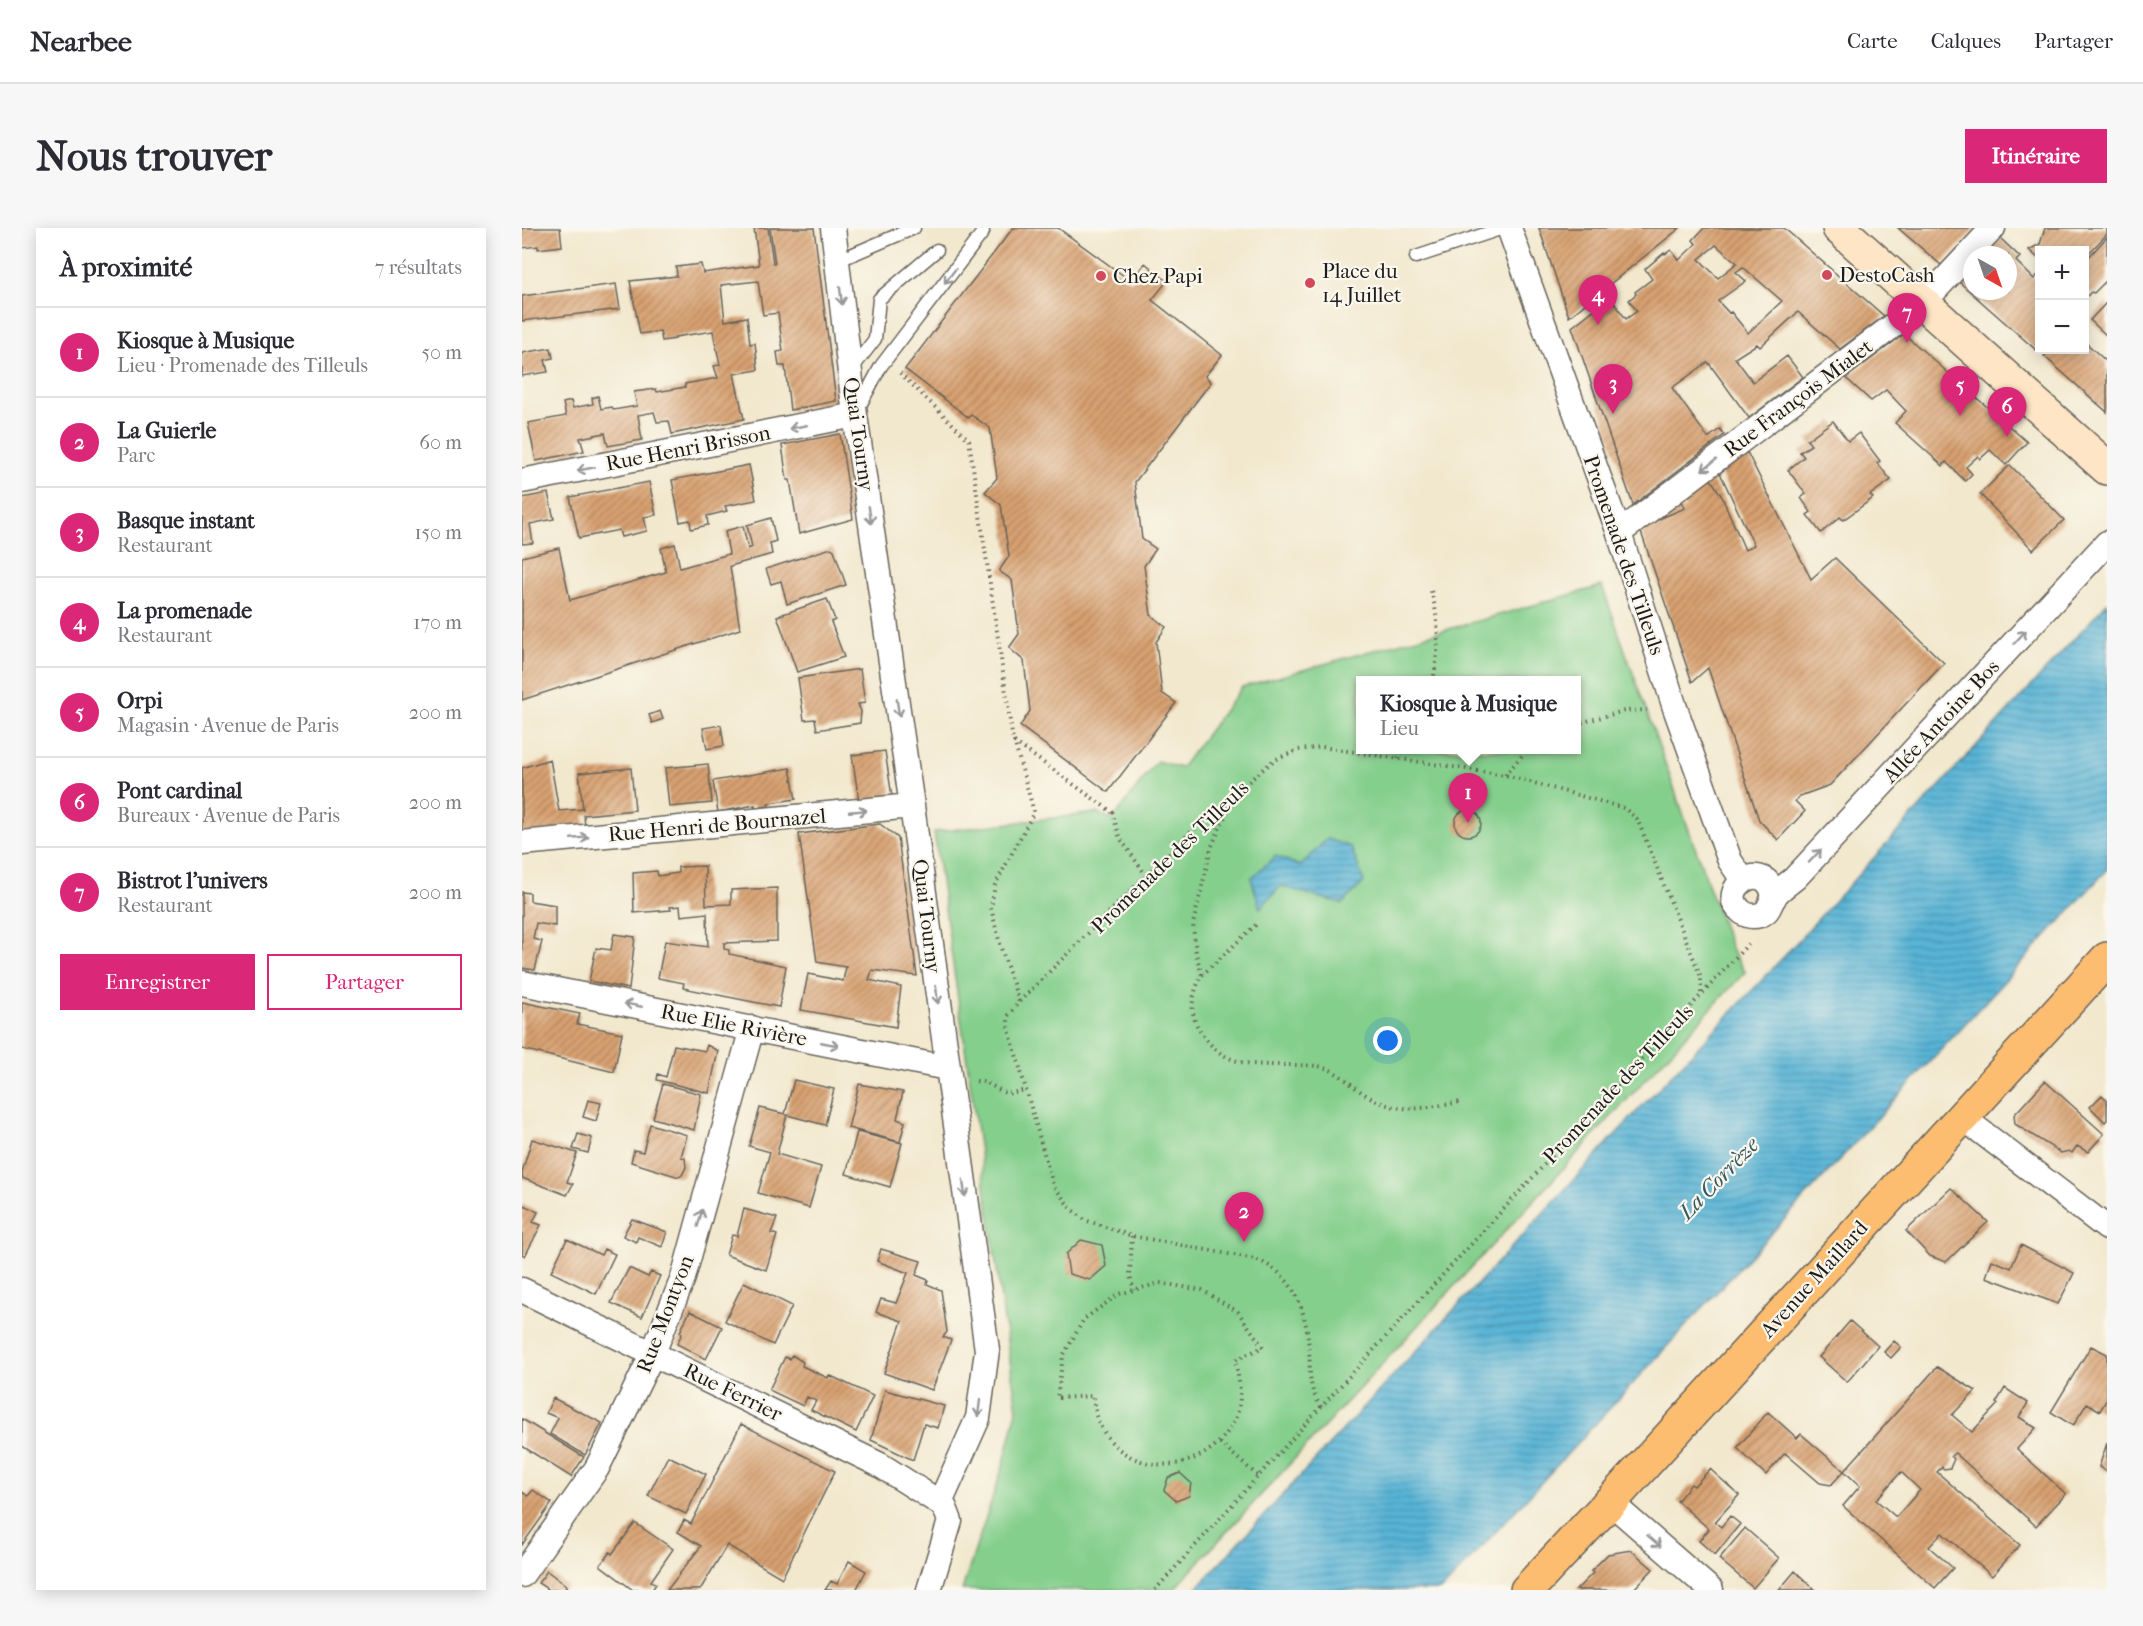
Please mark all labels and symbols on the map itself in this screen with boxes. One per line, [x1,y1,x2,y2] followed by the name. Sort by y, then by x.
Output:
[1963,246,2017,300] north arrow
[1322,259,1402,307] place label: Place du 14 Juillet
[1839,263,1935,287] place label: DestoCash
[1113,264,1203,288] place label: Chez Papi
[943,267,956,283] one-way arrow
[1820,268,1834,282] marker: DestoCash
[1094,269,1108,283] marker: Chez Papi
[1303,276,1317,290] marker: Place du 14 Juillet
[1578,276,1618,325] pin: 4
[836,285,847,305] one-way arrow
[1888,294,1926,343] pin: 7
[1719,334,1878,462] street label: Rue François Mialet
[1594,364,1632,414] pin: 3
[1940,366,1980,416] pin: 5
[839,376,879,493] street label: Quai Tourny
[1988,388,2026,437] pin: 6
[604,420,772,476] street label: Rue Henri Brisson
[788,422,808,433] one-way arrow
[1579,452,1669,658] street label: Promenade des Tilleuls
[1701,459,1717,472] one-way arrow
[576,464,596,475] one-way arrow
[864,504,875,524] one-way arrow
[2013,630,2027,645] one-way arrow
[1877,654,2004,788] street label: Allée Antoine Bos
[893,697,904,717] one-way arrow
[1448,774,1488,823] pin: 1
[1086,776,1254,938] street label: Promenade des Tilleuls
[607,803,827,846] street label: Rue Henri de Bournazel
[848,805,867,816] one-way arrow
[570,832,590,843] one-way arrow
[1808,849,1822,864] one-way arrow
[908,858,946,975] street label: Quai Tourny
[932,984,943,1004] one-way arrow
[623,998,642,1010] one-way arrow
[659,999,809,1051] street label: Rue Elie Rivière
[1538,999,1698,1169] street label: Promenade des Tilleuls
[1373,1026,1402,1055] your location
[819,1039,839,1050] one-way arrow
[1672,1131,1765,1227] water label: La Corrèze
[958,1177,969,1197] one-way arrow
[1224,1192,1264,1242] pin: 2
[694,1209,706,1228] one-way arrow
[1755,1215,1873,1343] street label: Avenue Maillard
[632,1252,698,1376] street label: Rue Montyon
[680,1358,786,1426] street label: Rue Ferrier
[974,1397,985,1417] one-way arrow
[1646,1534,1661,1548] one-way arrow

